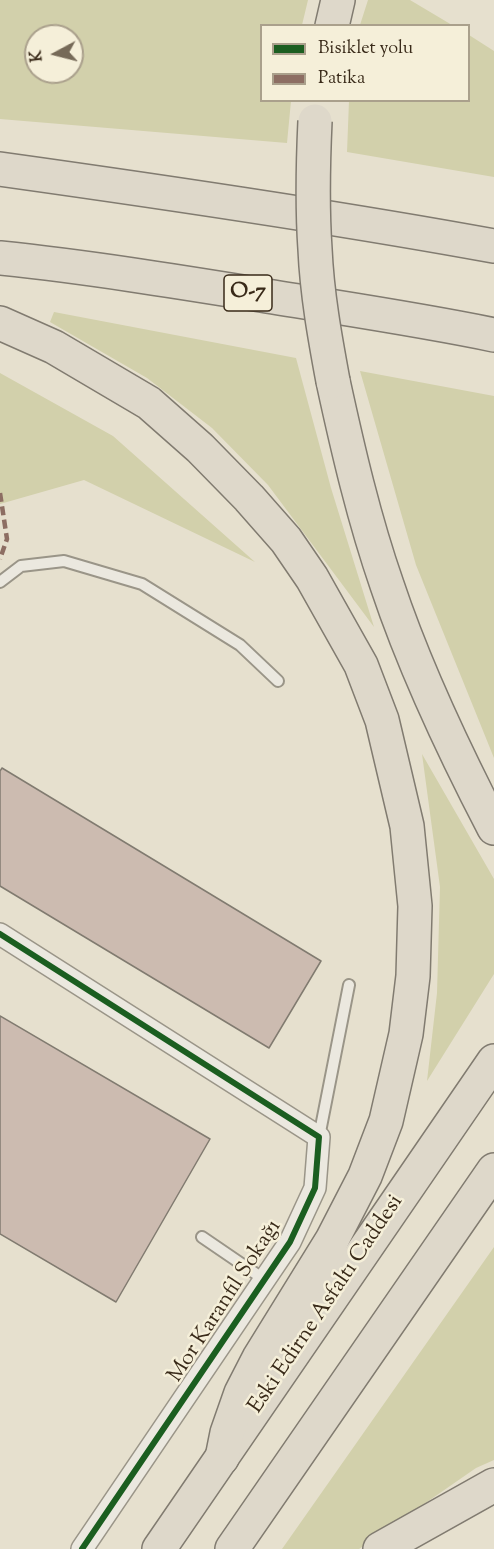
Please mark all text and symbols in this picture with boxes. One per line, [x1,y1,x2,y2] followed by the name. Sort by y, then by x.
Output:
[24,24,84,84] north arrow
[260,24,470,102] legend
[318,36,413,62] text: Bisiklet yolu
[26,49,50,63] text: K
[318,66,365,92] text: Patika
[224,275,272,311] road number: O-7
[244,1191,410,1419] street label: Eski Edirne Asfaltı Caddesi
[164,1216,288,1388] street label: Mor Karanfil Sokağı

